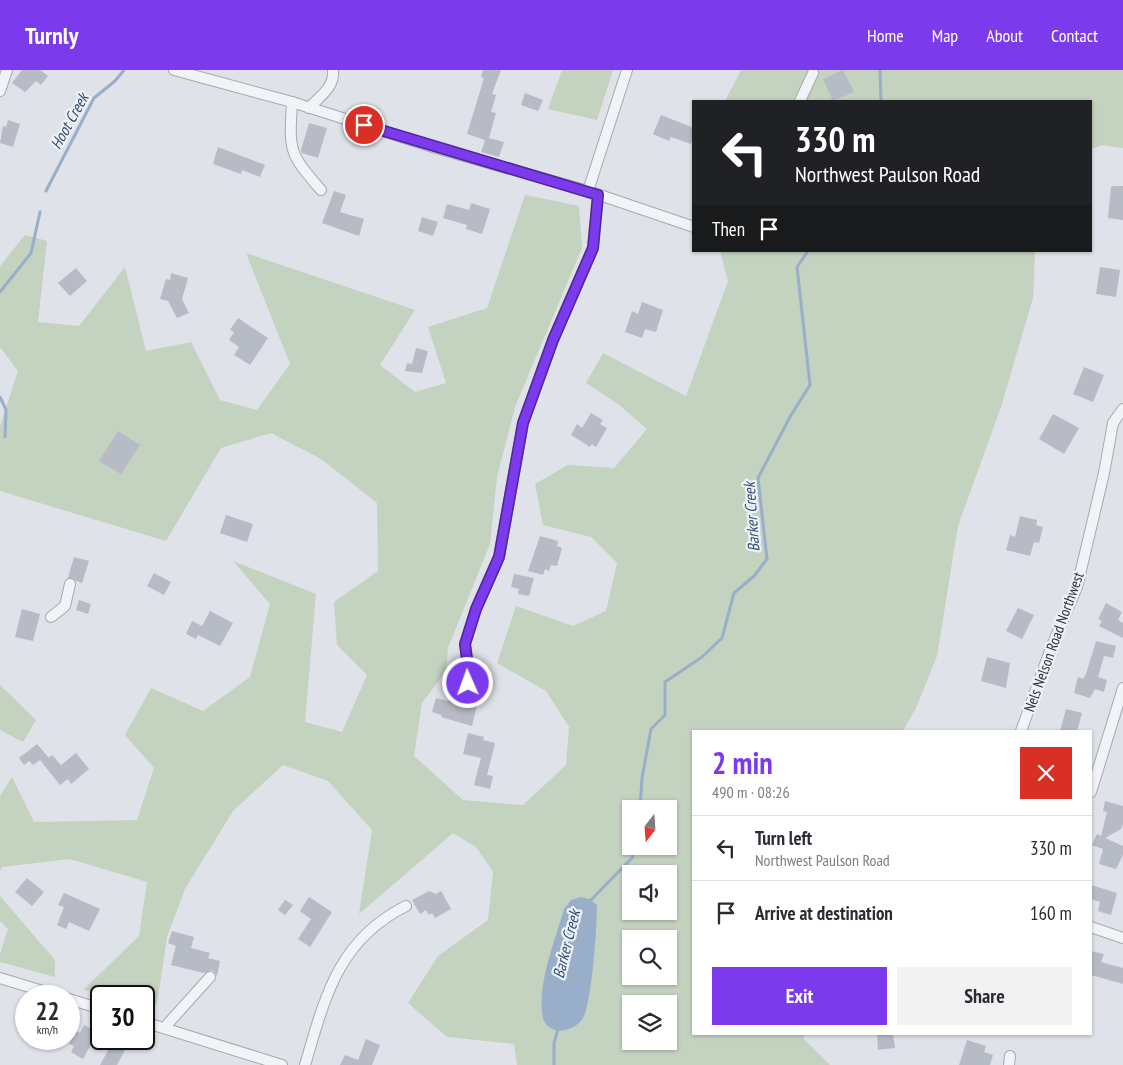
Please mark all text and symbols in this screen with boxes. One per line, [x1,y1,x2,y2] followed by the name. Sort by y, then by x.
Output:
[25,20,78,51] text: Turnly
[867,24,904,47] text: Home
[932,24,958,47] text: Map
[986,24,1023,47] text: About
[1051,24,1098,47] text: Contact
[45,88,93,153] water label: Hoot Creek
[343,104,385,146] pin
[350,111,378,139] icon: arrive
[795,116,876,162] text: 330 m
[712,120,777,185] icon: left
[795,160,980,188] text: Northwest Paulson Road
[755,215,783,243] icon: arrive
[712,217,745,241] text: Then
[738,480,763,552] water label: Barker Creek
[1019,569,1088,714] street label: Nels Nelson Road Northwest
[441,656,493,708] position arrow
[712,743,773,782] text: 2 min
[1020,747,1072,799] button: close
[712,782,790,802] text: 490 m · 08:26
[622,800,678,855] north arrow
[622,800,677,1050] map controls
[755,826,812,850] text: Turn left
[712,834,740,862] icon: left
[1030,836,1072,860] text: 330 m
[755,850,890,870] text: Northwest Paulson Road
[622,865,677,920] button: sound
[712,899,740,927] icon: arrive
[755,901,893,925] text: Arrive at destination
[1030,901,1072,925] text: 160 m
[548,906,585,980] water label: Barker Creek
[622,930,677,985] button: search
[712,967,887,1025] button: Exit
[897,967,1072,1025] button: Share
[90,985,155,1050] speed limit sign: 30
[36,995,59,1027] text: 22
[622,995,677,1050] button: layers
[37,1022,58,1037] text: km/h

